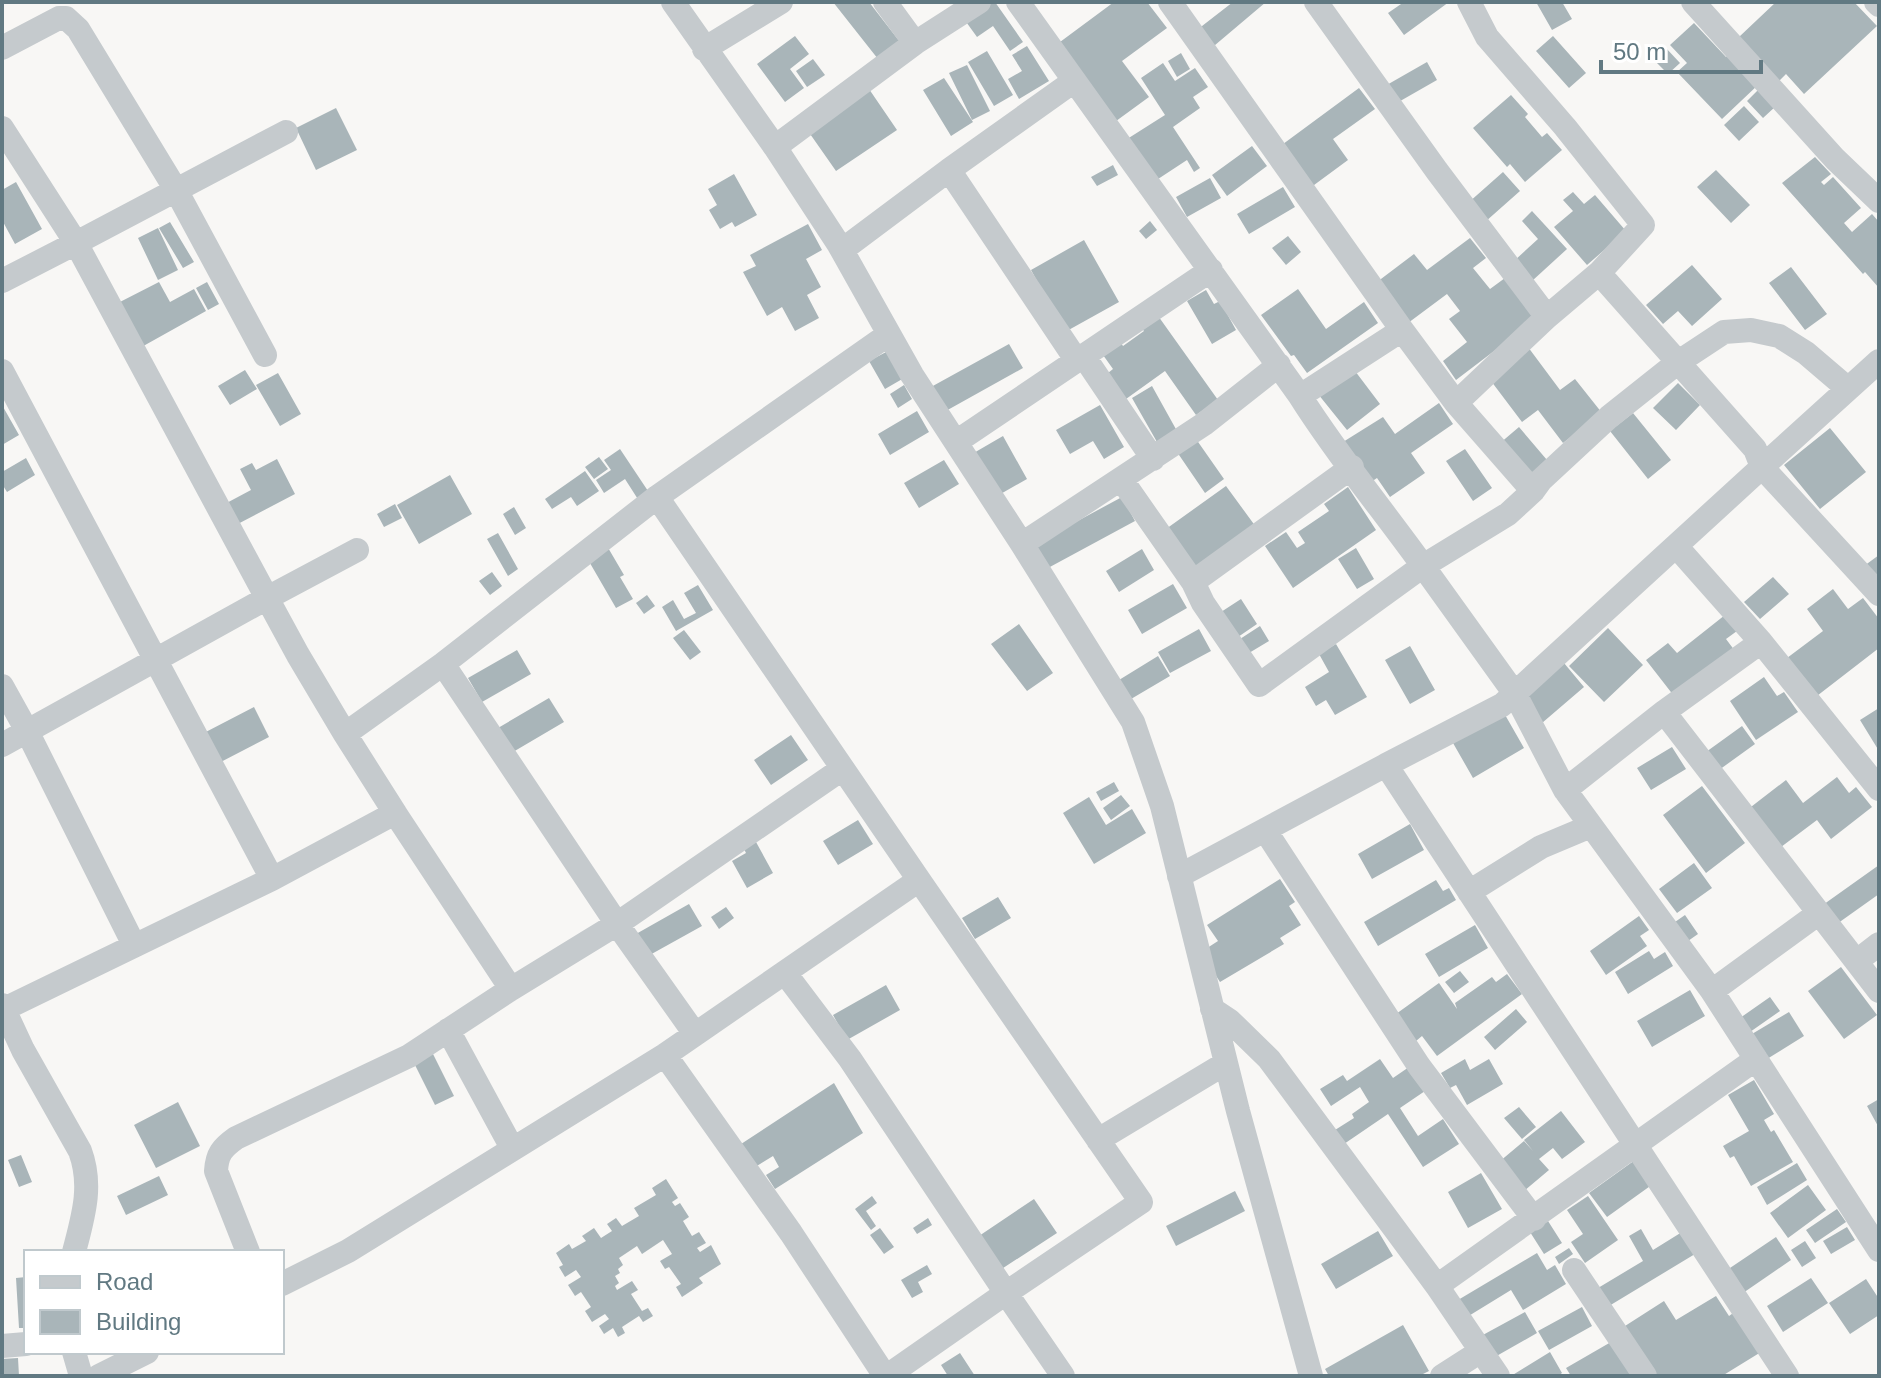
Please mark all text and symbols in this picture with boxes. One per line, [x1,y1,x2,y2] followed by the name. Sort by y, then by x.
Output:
[1601,24,1761,74] scale bar
[1613,38,1666,65] text: 50 m
[24,1250,284,1354] legend
[96,1268,153,1295] text: Road
[96,1308,181,1335] text: Building

